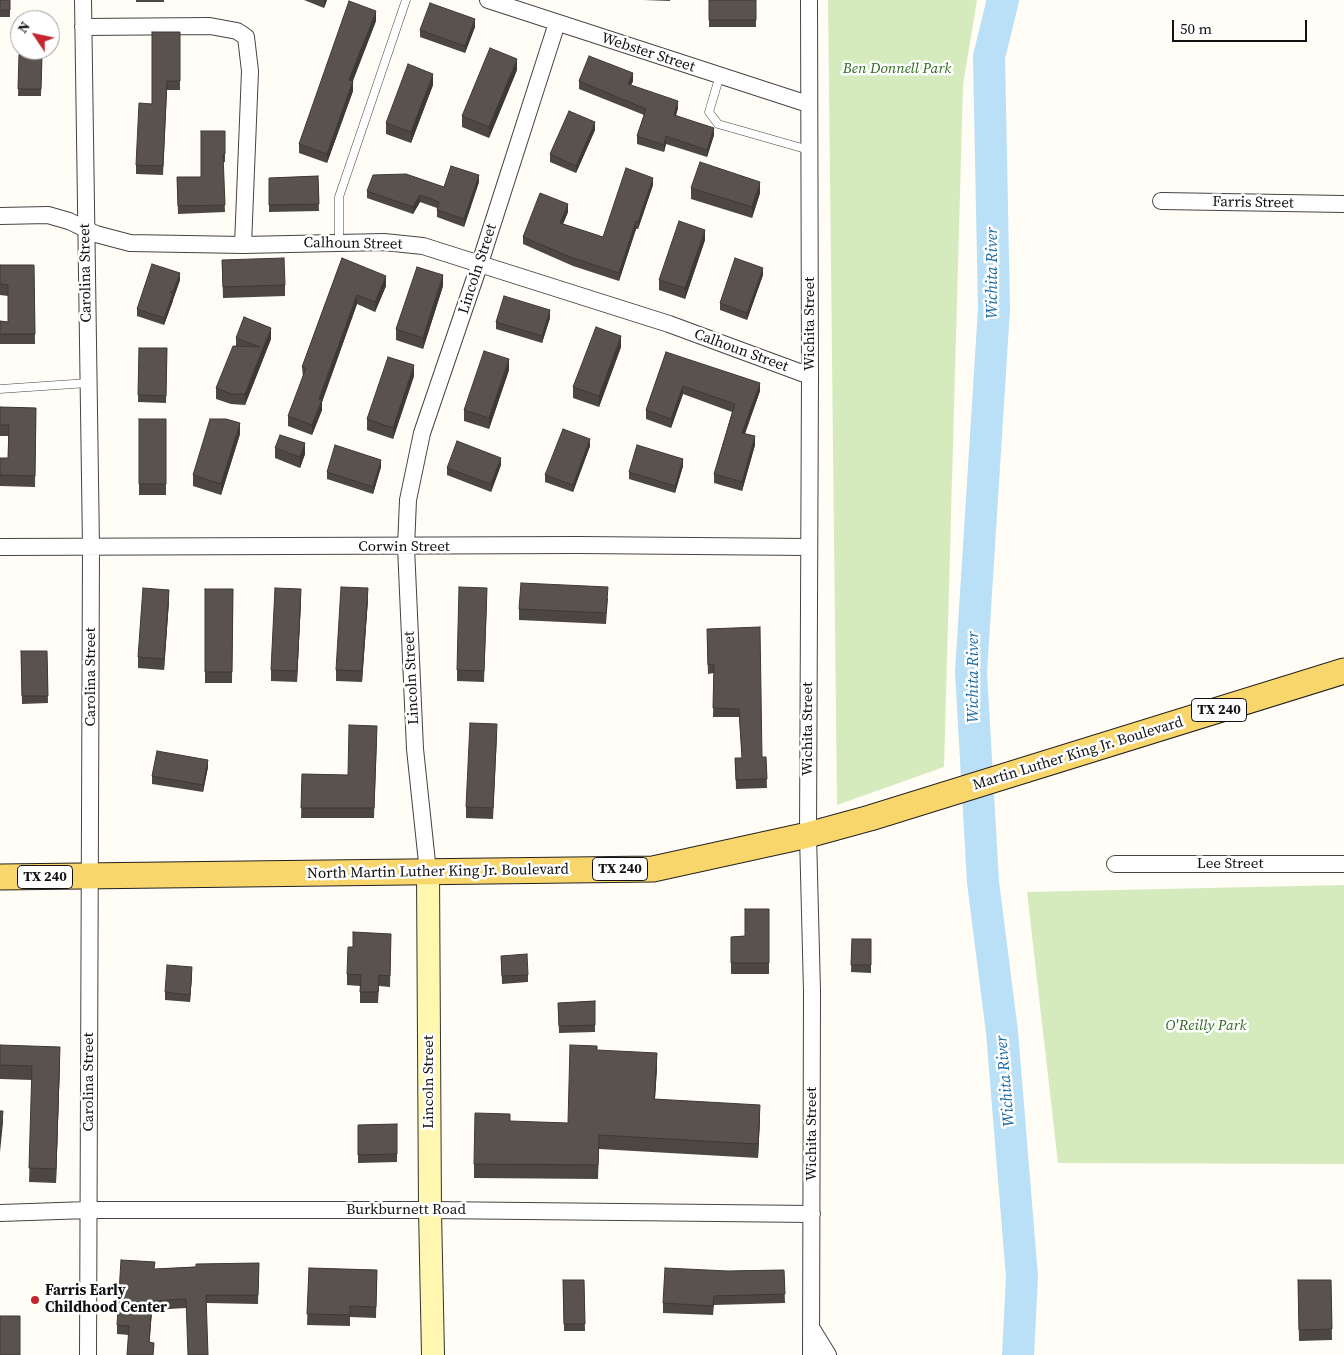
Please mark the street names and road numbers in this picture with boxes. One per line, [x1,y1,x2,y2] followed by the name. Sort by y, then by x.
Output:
[599,29,697,77] street label: Webster Street
[1212,193,1294,213] street label: Farris Street
[455,222,501,316] street label: Lincoln Street
[76,223,96,323] street label: Carolina Street
[303,234,403,254] street label: Calhoun Street
[801,277,819,371] street label: Wichita Street
[692,326,790,376] street label: Calhoun Street
[358,538,450,556] street label: Corwin Street
[82,627,100,727] street label: Carolina Street
[401,631,423,725] street label: Lincoln Street
[799,682,817,776] street label: Wichita Street
[1192,698,1246,722] road number: TX 240
[971,713,1185,795] street label: Martin Luther King Jr. Boulevard
[1197,855,1263,873] street label: Lee Street
[592,858,648,881] road number: TX 240
[307,861,569,883] street label: North Martin Luther King Jr. Boulevard
[18,866,72,889] road number: TX 240
[80,1032,98,1132] street label: Carolina Street
[420,1035,438,1129] street label: Lincoln Street
[803,1087,821,1181] street label: Wichita Street
[346,1201,466,1219] street label: Burkburnett Road

